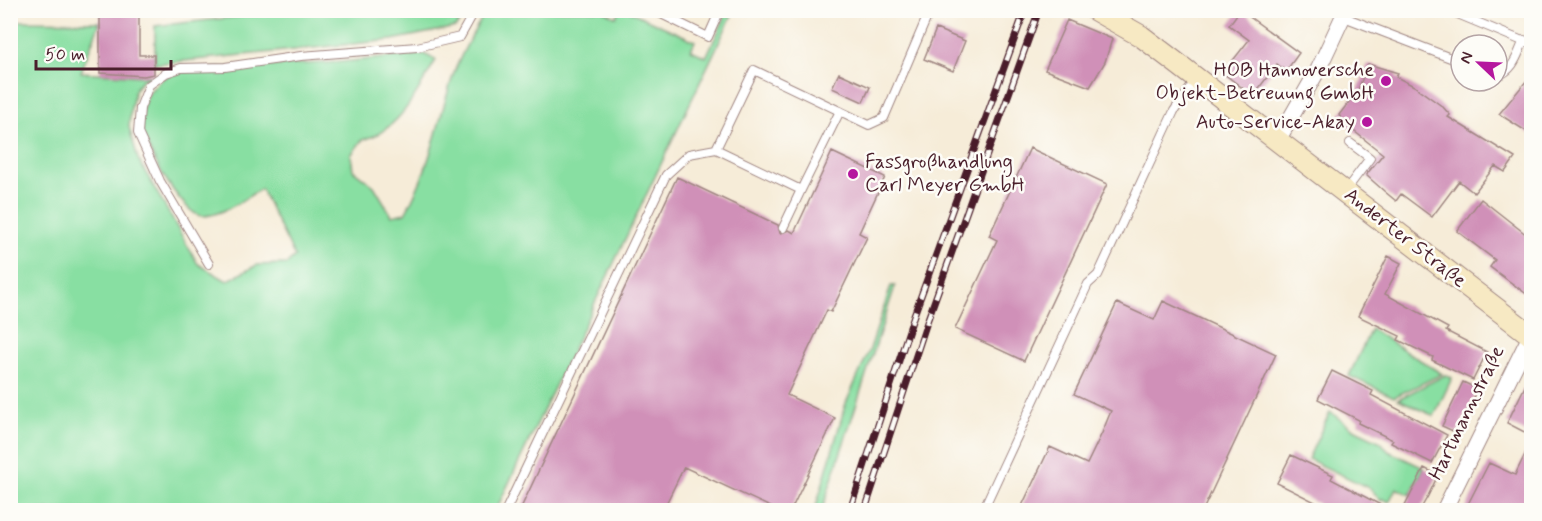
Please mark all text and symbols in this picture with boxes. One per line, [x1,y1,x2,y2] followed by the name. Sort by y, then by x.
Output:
[36,33,171,71] scale bar
[1449,33,1509,93] north arrow
[45,43,85,67] text: 50 m
[1455,49,1478,67] text: N
[1155,57,1374,109] place label: HOB Hannoversche Objekt-Betreuung GmbH
[1379,74,1393,88] marker: HOB Hannoversche Objekt-Betreuung GmbH
[1196,109,1355,136] place label: Auto-Service-Akay
[1360,115,1374,129] marker: Auto-Service-Akay
[865,149,1025,199] place label: Fassgroßhandlung Carl Meyer GmbH
[846,167,860,181] marker: Fassgroßhandlung Carl Meyer GmbH
[1338,182,1472,294] street label: Anderter Straße
[1423,341,1511,485] street label: Hartmannstraße

